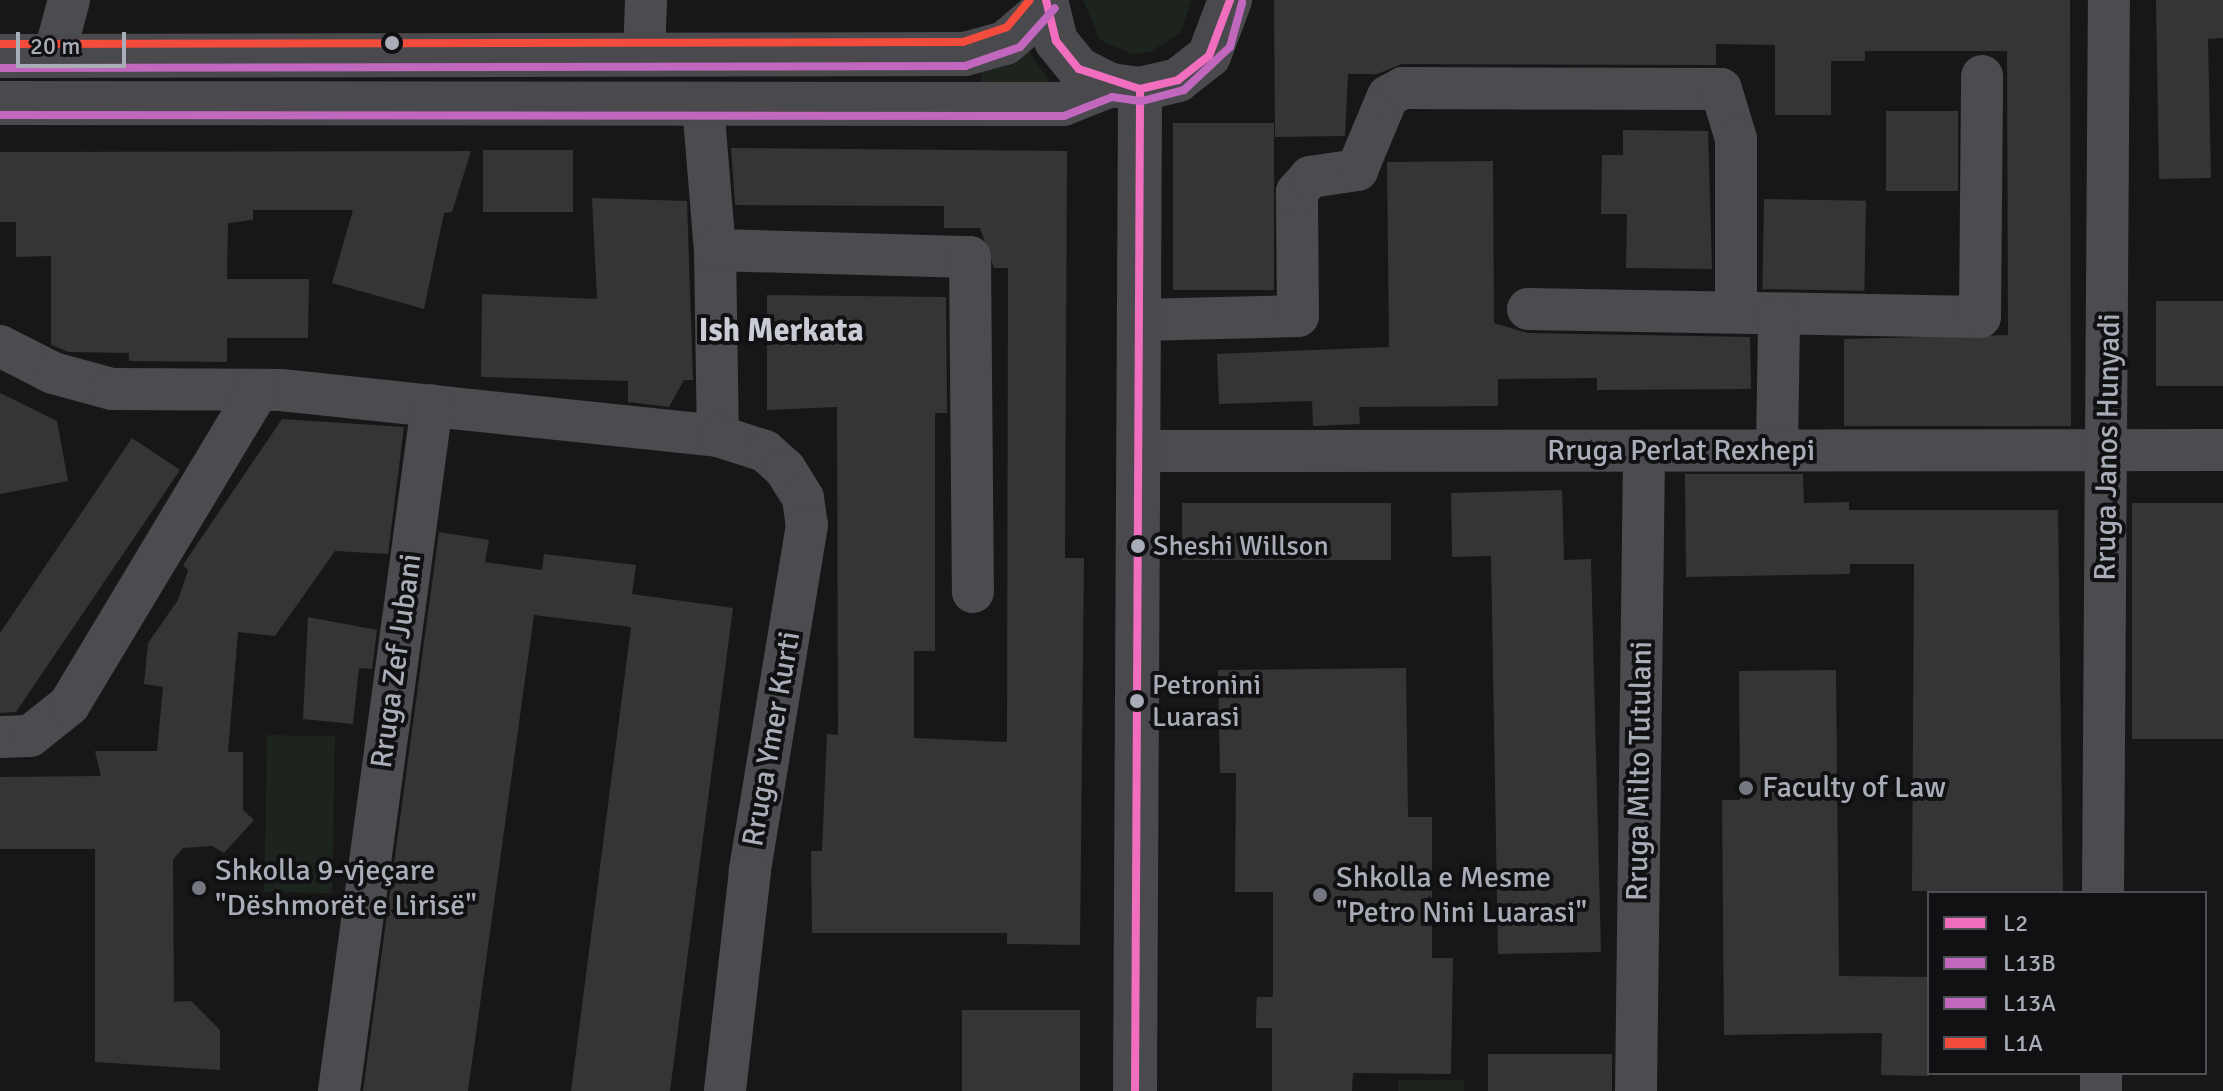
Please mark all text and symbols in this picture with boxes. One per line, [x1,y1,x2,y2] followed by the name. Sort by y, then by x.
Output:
[20,16,130,66] scale bar
[30,31,80,61] text: 20 m
[384,35,400,51] unlabelled marker
[698,312,864,350] district label: Ish Merkata
[2088,313,2128,581] street label: Rruga Janos Hunyadi
[1547,433,1815,469] street label: Rruga Perlat Rexhepi
[1153,529,1329,563] place label: Sheshi Willson
[1130,538,1146,554] marker: Sheshi Willson
[364,551,430,771] street label: Rruga Zef Jubani
[735,629,809,849] street label: Rruga Ymer Kurti
[1620,641,1660,901] street label: Rruga Milto Tutulani
[1152,668,1261,734] place label: Petronini Luarasi
[1129,693,1145,709] marker: Petronini Luarasi
[1762,770,1946,806] place label: Faculty of Law
[1737,779,1755,797] marker: Faculty of Law
[215,853,477,924] place label: Shkolla 9-vjeçare "Dëshmorët e Lirisë"
[1336,860,1587,930] place label: Shkolla e Mesme "Petro Nini Luarasi"
[190,879,208,897] marker: Shkolla 9-vjeçare "Dëshmorët e Lirisë"
[1311,886,1329,904] marker: Shkolla e Mesme "Petro Nini Luarasi"
[1927,891,2207,1075] legend
[2003,908,2028,938] text: L2
[2003,948,2056,978] text: L13B
[2003,988,2056,1018] text: L13A
[2003,1028,2043,1058] text: L1A

